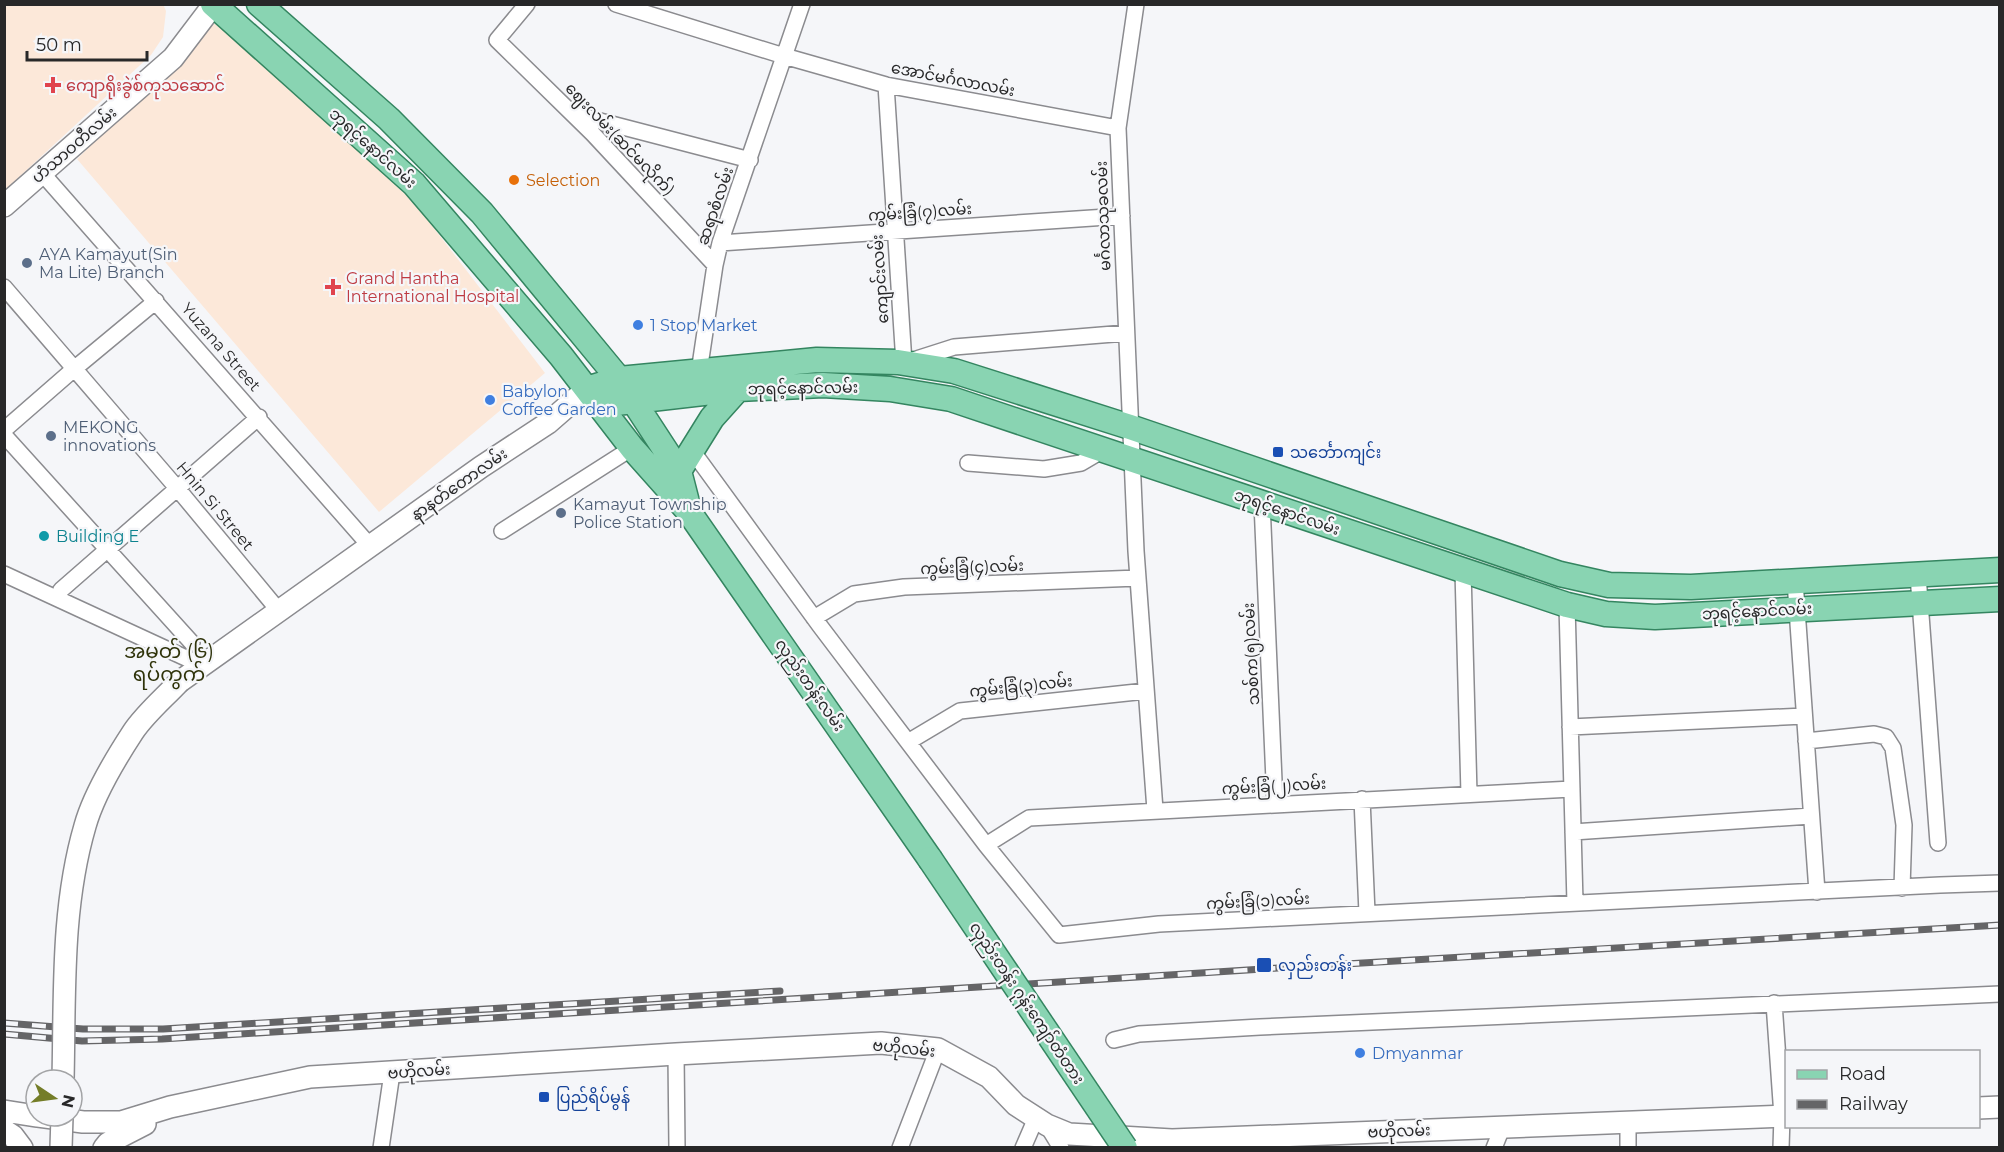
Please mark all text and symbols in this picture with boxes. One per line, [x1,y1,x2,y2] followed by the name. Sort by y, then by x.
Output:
[27,24,147,62] scale bar
[36,34,82,56] text: 50 m
[889,56,1017,100] street label: အောင်မင်္ဂလာလမ်း
[66,74,225,100] place label: ကျောရိုးခွဲစ်ကုသဆောင်
[44,76,62,94] marker: ကျောရိုးခွဲစ်ကုသဆောင်
[558,77,680,203] street label: ဈေးလမ်း(ဆင်မလိုက်)
[26,101,120,187] street label: ဟံသာဝတီလမ်း
[322,102,422,196] street label: ဘုရင့်နောင်လမ်း
[1090,161,1119,271] street label: မင်္ဂလာသုခလမ်း
[691,164,741,249] street label: ဆရာစံလမ်း
[526,171,600,190] place label: Selection
[507,173,521,187] marker: Selection
[867,197,973,229] street label: ကွမ်းခြံ(၇)လမ်း
[865,233,897,324] street label: ကျောင်းလမ်း
[39,245,178,282] place label: AYA Kamayut(Sin Ma Lite) Branch
[20,256,34,270] marker: AYA Kamayut(Sin Ma Lite) Branch
[346,269,519,306] place label: Grand Hantha International Hospital
[324,278,342,296] marker: Grand Hantha International Hospital
[177,299,265,395] street label: Yuzana Street
[650,316,758,335] place label: 1 Stop Market
[631,318,645,332] marker: 1 Stop Market
[748,376,858,403] street label: ဘုရင့်နောင်လမ်း
[502,382,617,419] place label: Babylon Coffee Garden
[483,393,497,407] marker: Babylon Coffee Garden
[63,418,156,455] place label: MEKONG innovations
[44,429,58,443] marker: MEKONG innovations
[1290,441,1381,466] place label: သင်္ဘောကျင်း
[406,442,513,527] street label: နာနတ်တောလမ်း
[1271,445,1285,459] marker: သင်္ဘောကျင်း
[172,458,258,555] street label: Hnin Si Street
[1230,483,1343,544] street label: ဘုရင့်နောင်လမ်း
[573,495,727,532] place label: Kamayut Township Police Station
[554,506,568,520] marker: Kamayut Township Police Station
[56,527,139,546] place label: Building E
[37,529,51,543] marker: Building E
[920,554,1024,582] street label: ကွမ်းခြံ(၄)လမ်း
[1701,597,1813,628] street label: ဘုရင့်နောင်လမ်း
[1237,602,1267,706] street label: သစ်က(၅)လမ်း
[767,634,850,738] street label: လှည်းတန်းလမ်း
[124,637,214,690] district label: အမှတ် (၆) ရပ်ကွက်
[968,669,1074,705] street label: ကွမ်းခြံ(၃)လမ်း
[1221,772,1327,802] street label: ကွမ်းခြံ(၂)လမ်း
[1206,887,1310,917] street label: ကွမ်းခြံ(၁)လမ်း
[961,917,1090,1091] street label: လှည်းတန်း ဂုန်းကျော်တံတား
[1278,954,1352,980] place label: လှည်းတန်း
[1255,956,1273,974] marker: လှည်းတန်း
[871,1033,937,1066] street label: ဗဟိုလမ်း
[1372,1044,1463,1063] place label: Dmyanmar
[1353,1046,1367,1060] marker: Dmyanmar
[1785,1050,1980,1128] legend
[387,1057,452,1088] street label: ဗဟိုလမ်း
[1839,1063,1886,1085] text: Road
[24,1068,84,1128] north arrow
[556,1086,630,1111] place label: ပြည်ရိပ်မွန်
[537,1090,551,1104] marker: ပြည်ရိပ်မွန်
[57,1093,79,1110] text: N
[1839,1093,1908,1115] text: Railway
[1367,1118,1431,1147] street label: ဗဟိုလမ်း

